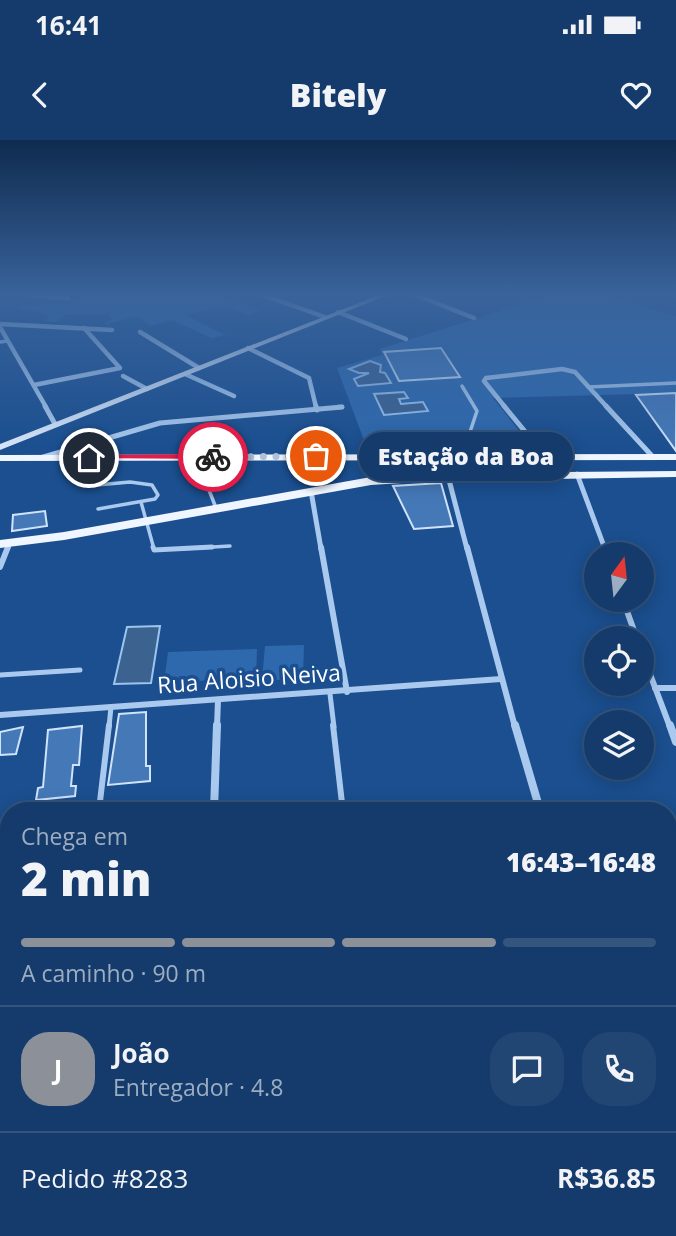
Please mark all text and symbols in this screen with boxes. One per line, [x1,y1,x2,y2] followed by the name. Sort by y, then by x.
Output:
[35,7,102,43] text: 16:41
[290,73,386,116] text: Bitely
[21,76,59,114] icon: back
[617,76,655,114] icon: heart
[178,422,248,492] courier
[286,426,346,486] pin
[59,428,119,488] pin
[358,432,572,480] callout: Estação da Boa
[297,437,335,475] icon: bag
[194,438,232,476] icon: bike
[70,439,108,477] icon: home
[378,440,554,472] text: Estação da Boa
[584,542,654,612] north arrow
[584,542,654,780] map controls
[584,626,654,696] button: locate
[156,656,342,700] street label: Rua Aloisio Neiva
[584,710,654,780] button: layers
[21,820,128,852] text: Chega em
[506,844,656,880] text: 16:43–16:48
[21,847,152,909] text: 2 min
[21,957,206,989] text: A caminho · 90 m
[490,1032,564,1106] button: chat
[582,1032,656,1106] button: phone
[113,1035,170,1071] text: João
[54,1051,62,1087] text: J
[113,1071,283,1103] text: Entregador · 4.8
[21,1160,188,1196] text: Pedido #8283
[557,1160,656,1196] text: R$36.85

